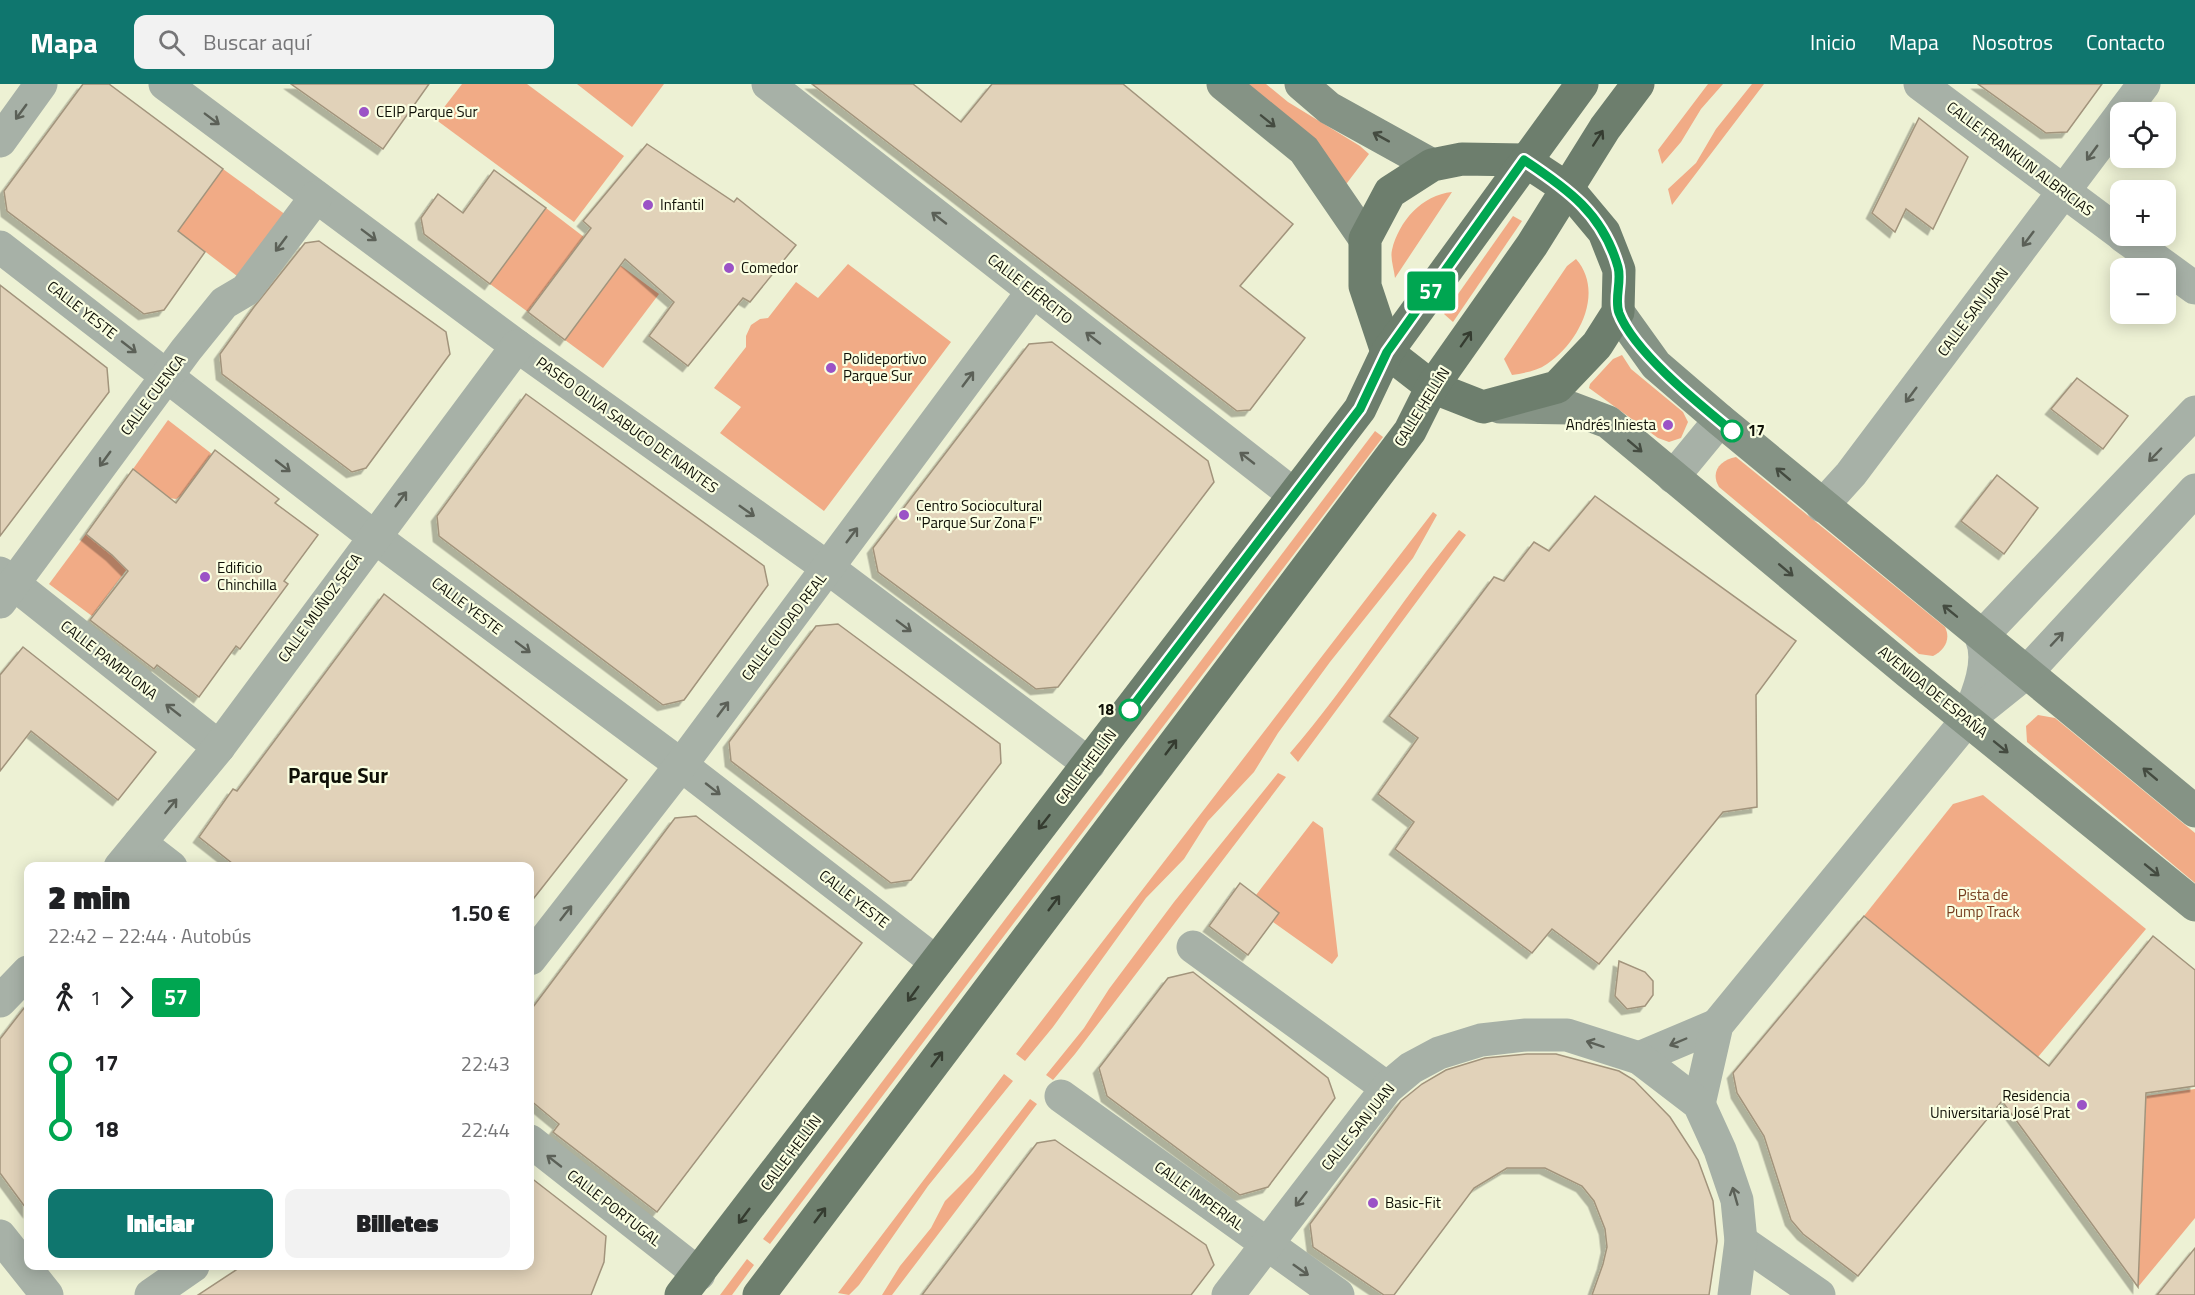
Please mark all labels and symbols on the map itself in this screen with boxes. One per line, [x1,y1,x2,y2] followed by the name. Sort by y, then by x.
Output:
[1942,96,2099,222] street label: CALLE FRANKLIN ALBRICIAS
[376,100,478,123] place label: CEIP Parque Sur
[14,104,27,120] one-way arrow
[357,105,371,119] marker: CEIP Parque Sur
[203,113,219,125] one-way arrow
[1260,114,1275,128] one-way arrow
[1591,130,1604,147] one-way arrow
[1373,131,1390,143] one-way arrow
[2086,145,2098,161] one-way arrow
[660,193,704,216] place label: Infantil
[641,198,655,212] marker: Infantil
[932,211,948,224] one-way arrow
[360,229,376,241] one-way arrow
[2022,231,2035,247] one-way arrow
[274,236,287,252] one-way arrow
[983,248,1078,329] street label: CALLE EJÉRCITO
[741,256,798,279] place label: Comedor
[722,261,736,275] marker: Comedor
[1931,262,2014,361] street label: CALLE SAN JUAN
[1404,272,1458,310] line badge: 57
[42,275,122,344] street label: CALLE YESTE
[1085,331,1101,344] one-way arrow
[1460,331,1472,348] one-way arrow
[121,340,137,353] one-way arrow
[843,347,927,387] place label: Polideportivo Parque Sur
[114,349,191,440] street label: CALLE CUENCA
[532,351,723,499] street label: PASEO OLIVA SABUCO DE NANTES
[824,361,838,375] marker: Polideportivo Parque Sur
[1388,363,1455,451] street label: CALLE HELLÍN
[962,371,974,387] one-way arrow
[1905,386,1917,402] one-way arrow
[1566,413,1656,436] place label: Andrés Iniesta
[1661,418,1675,432] marker: Andrés Iniesta
[1748,419,1765,442] place label: 17
[1721,420,1743,442] marker: 17
[1627,439,1643,452] one-way arrow
[2147,447,2162,462] one-way arrow
[99,451,112,467] one-way arrow
[1239,451,1255,464] one-way arrow
[275,460,291,473] one-way arrow
[1776,467,1791,481] one-way arrow
[395,491,408,507] one-way arrow
[916,494,1042,534] place label: Centro Sociocultural "Parque Sur Zona F"
[738,505,754,517] one-way arrow
[897,508,911,522] marker: Centro Sociocultural "Parque Sur Zona F"
[846,528,858,544] one-way arrow
[272,548,367,667] street label: CALLE MUÑOZ SECA
[217,556,277,596] place label: Edificio Chinchilla
[1777,563,1793,576] one-way arrow
[735,568,832,685] street label: CALLE CIUDAD REAL
[198,570,212,584] marker: Edificio Chinchilla
[427,571,508,640] street label: CALLE YESTE
[1942,605,1958,618] one-way arrow
[56,614,163,705] street label: CALLE PAMPLONA
[896,619,912,632] one-way arrow
[2050,631,2064,646] one-way arrow
[514,640,530,653] one-way arrow
[1874,640,1993,743] street label: AVENIDA DE ESPAÑA
[1097,698,1114,721] place label: 18
[1119,699,1141,721] marker: 18
[717,701,729,717] one-way arrow
[165,704,181,717] one-way arrow
[1049,724,1122,809] street label: CALLE HELLÍN
[1165,740,1178,756] one-way arrow
[1993,741,2009,754] one-way arrow
[288,759,388,791] district label: Parque Sur
[2143,767,2158,781] one-way arrow
[704,782,720,795] one-way arrow
[164,798,177,814] one-way arrow
[1038,814,1051,830] one-way arrow
[814,864,894,933] street label: CALLE YESTE
[2144,864,2160,877] one-way arrow
[1946,883,2020,923] park label: Pista de Pump Track
[1048,896,1060,912] one-way arrow
[559,905,572,921] one-way arrow
[907,985,919,1001] one-way arrow
[1669,1037,1688,1048] one-way arrow
[1586,1038,1605,1049] one-way arrow
[931,1052,944,1068] one-way arrow
[1315,1078,1400,1175] street label: CALLE SAN JUAN
[1930,1084,2071,1124] place label: Residencia Universitaria José Prat
[2075,1098,2089,1112] marker: Residencia Universitaria José Prat
[754,1110,827,1195] street label: CALLE HELLÍN
[546,1154,562,1167] one-way arrow
[1150,1155,1249,1236] street label: CALLE IMPERIAL
[562,1163,666,1252] street label: CALLE PORTUGAL
[1729,1187,1740,1206] one-way arrow
[1294,1190,1307,1206] one-way arrow
[1385,1191,1442,1214] place label: Basic-Fit
[1366,1196,1380,1210] marker: Basic-Fit
[738,1207,750,1223] one-way arrow
[813,1207,826,1223] one-way arrow
[1293,1264,1309,1276] one-way arrow

